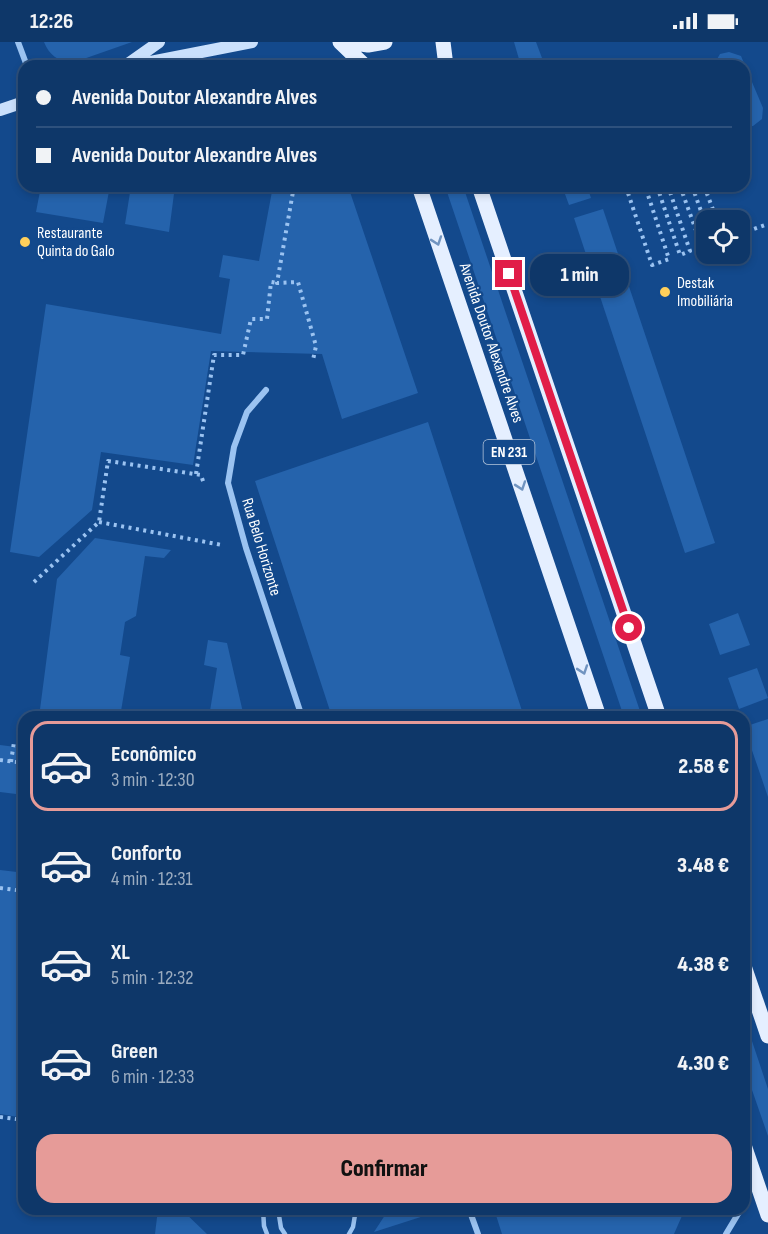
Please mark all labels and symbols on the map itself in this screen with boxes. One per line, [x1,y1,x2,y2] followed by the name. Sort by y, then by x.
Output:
[37,224,115,261] place label: Restaurante Quinta do Galo
[18,235,32,249] marker: Restaurante Quinta do Galo
[430,235,443,246] one-way arrow
[530,253,629,295] callout: 1 min
[454,260,527,426] street label: Avenida Doutor Alexandre Alves
[495,260,522,287] route end
[677,274,733,311] place label: Destak Imobiliária
[658,285,672,299] marker: Destak Imobiliária
[484,440,534,464] road number: EN 231
[513,480,526,491] one-way arrow
[237,496,285,598] street label: Rua Belo Horizonte
[615,614,642,641] route start
[576,664,589,675] one-way arrow

